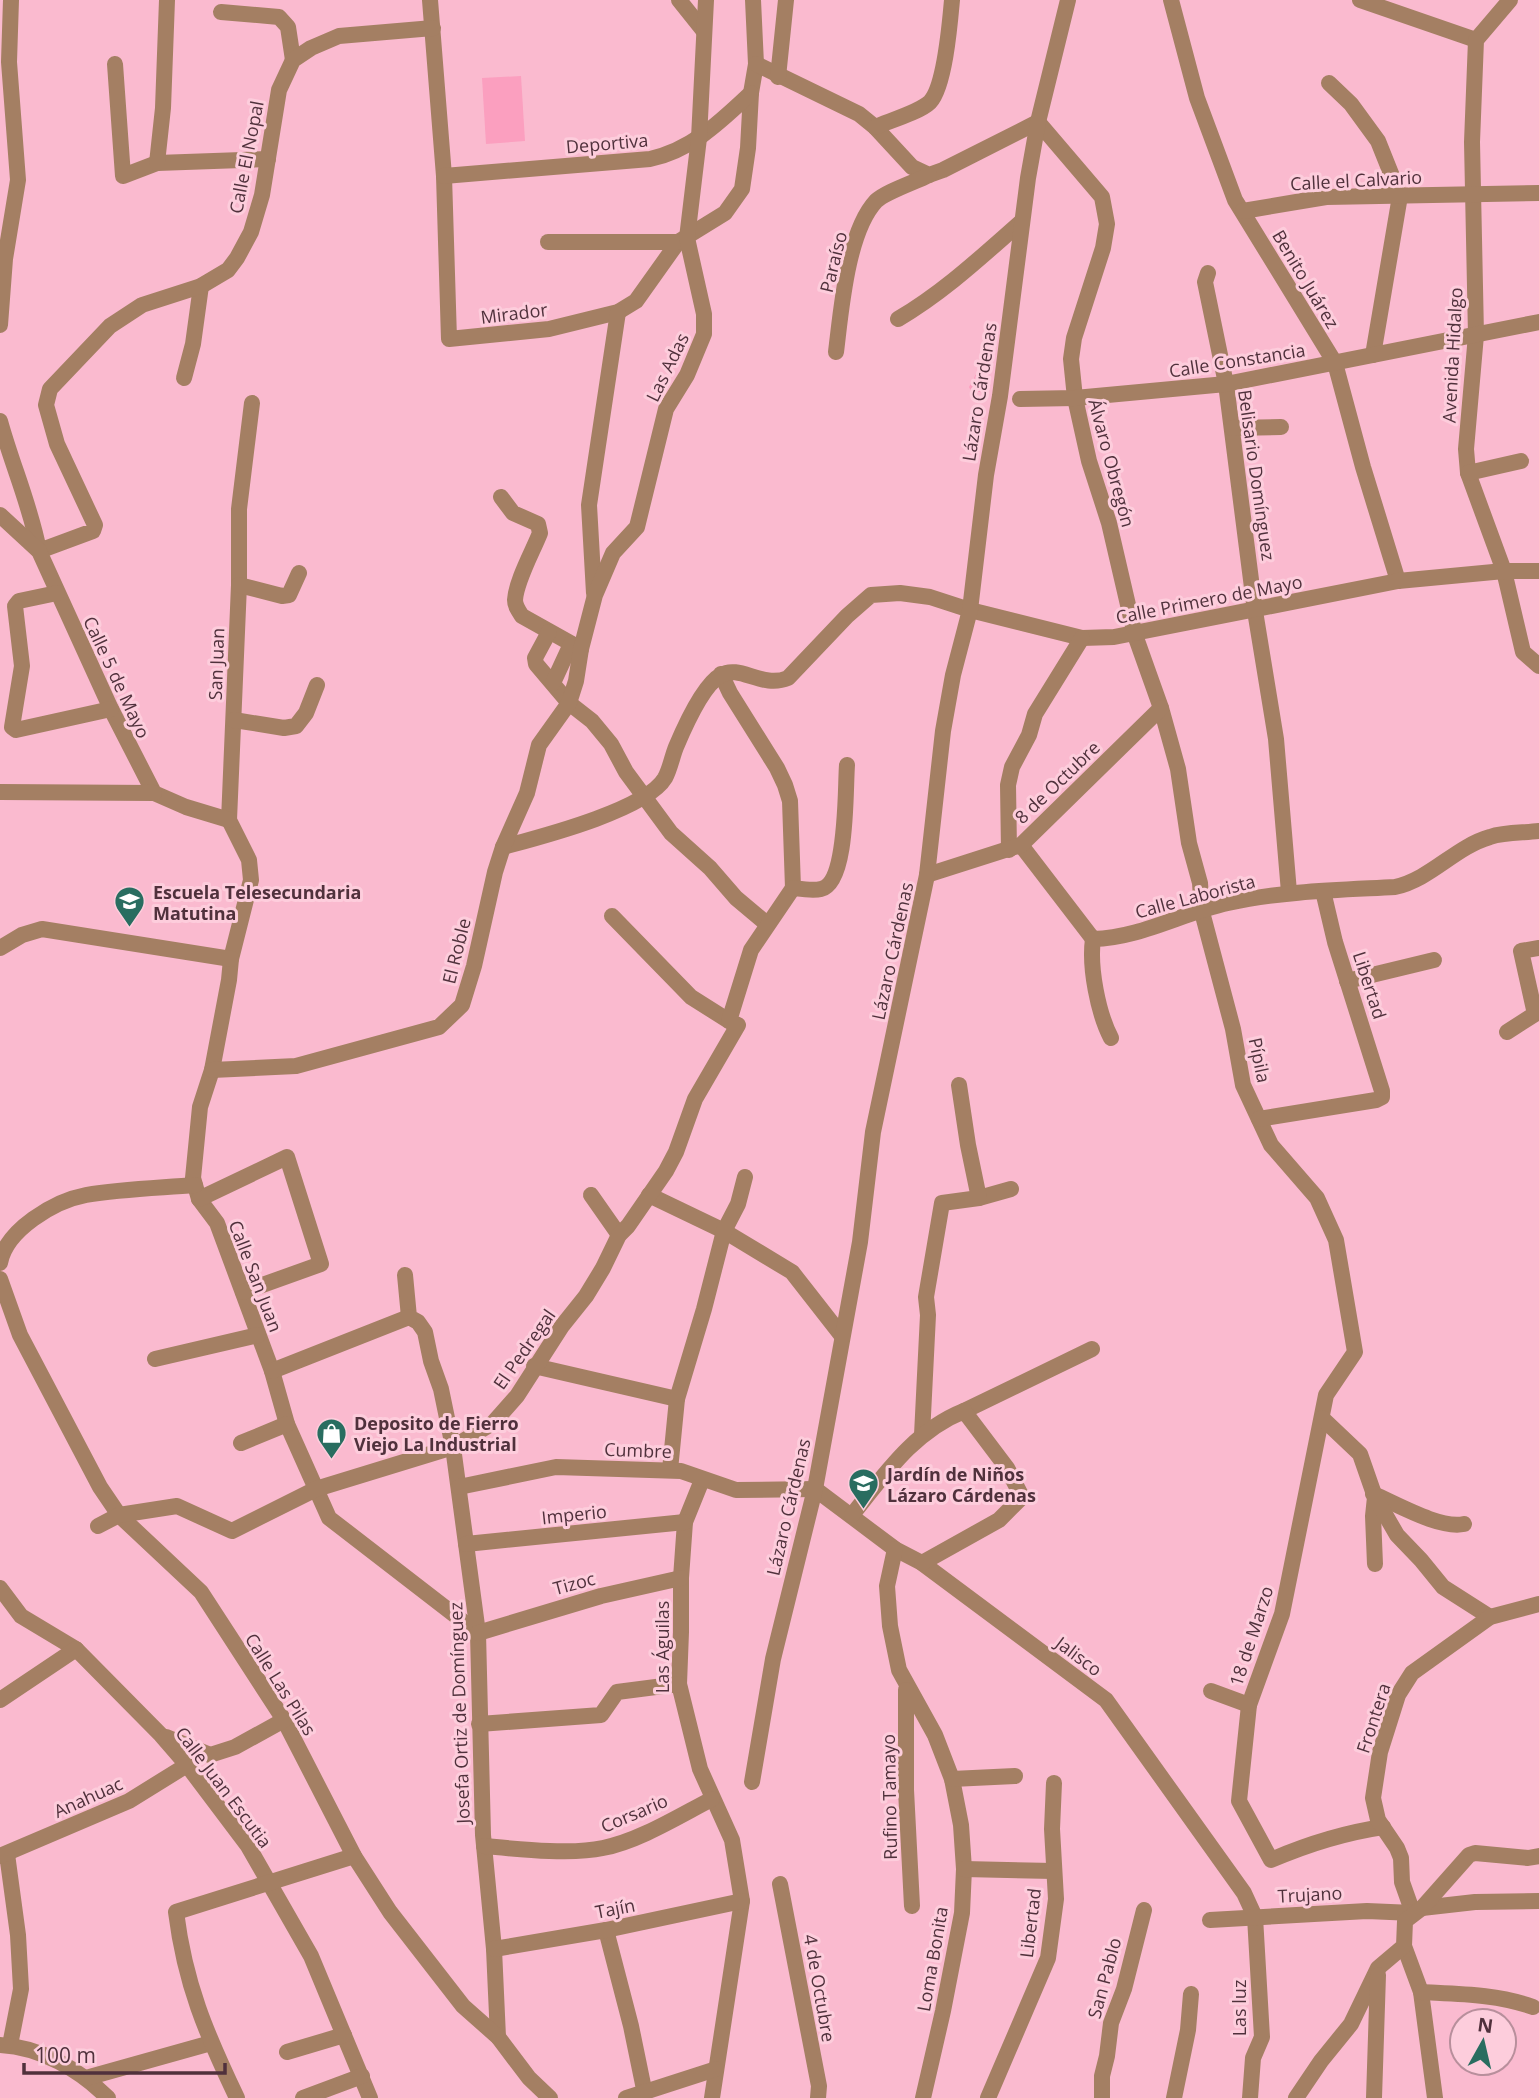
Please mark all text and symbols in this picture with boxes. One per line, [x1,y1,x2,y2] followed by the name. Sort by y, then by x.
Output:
[223,99,269,215] street label: Calle El Nopal
[565,127,649,159] street label: Deportiva
[1289,165,1423,195] street label: Calle el Calvario
[1267,225,1345,333] street label: Benito Juárez
[814,229,852,295] street label: Paraíso
[1436,287,1468,423] street label: Avenida Hidalgo
[479,297,549,329] street label: Mirador
[956,321,1002,463] street label: Lázaro Cárdenas
[640,329,694,405] street label: Las Adas
[1167,337,1307,383] street label: Calle Constancia
[1233,388,1281,562] street label: Belisario Domínguez
[1083,396,1141,530] street label: Álvaro Obregón
[1114,569,1304,629] street label: Calle Primero de Mayo
[78,612,156,742] street label: Calle 5 de Mayo
[203,627,229,701] street label: San Juan
[1009,735,1105,829] street label: 8 de Octubre
[1132,868,1258,924] street label: Calle Laborista
[153,880,361,925] place label: Escuela Telesecundaria Matutina
[866,880,918,1022] street label: Lázaro Cárdenas
[113,885,147,929] school or university icon: Escuela Telesecundaria Matutina
[436,916,476,986] street label: El Roble
[1348,948,1392,1022] street label: Libertad
[1244,1035,1276,1085] street label: Pípila
[224,1217,288,1335] street label: Calle San Juan
[488,1304,560,1394] street label: El Pedregal
[354,1411,519,1456] place label: Deposito de Fierro Viejo La Industrial
[314,1416,348,1460] shop icon: Deposito de Fierro Viejo La Industrial
[761,1436,815,1578] street label: Lázaro Cárdenas
[604,1437,672,1463] street label: Cumbre
[885,1462,1036,1507] place label: Jardín de Niños Lázaro Cárdenas
[847,1467,881,1511] school or university icon: Jardín de Niños Lázaro Cárdenas
[540,1499,608,1529] street label: Imperio
[550,1566,598,1600] street label: Tizoc
[1224,1583,1278,1689] street label: 18 de Marzo
[650,1601,674,1693] street label: Las Águilas
[443,1602,475,1826] street label: Josefa Ortiz de Domínguez
[240,1628,322,1740] street label: Calle Las Pilas
[1049,1630,1107,1681] street label: Jalisco
[1350,1680,1396,1756] street label: Frontera
[170,1721,278,1853] street label: Calle Juan Escutia
[876,1734,902,1860] street label: Rufino Tamayo
[50,1771,127,1823] street label: Anahuac
[597,1788,671,1838] street label: Corsario
[1277,1880,1343,1908] street label: Trujano
[1014,1887,1046,1959] street label: Libertad
[593,1892,637,1924] street label: Tajín
[911,1905,953,2013] street label: Loma Bonita
[799,1932,841,2044] street label: 4 de Octubre
[1082,1935,1126,2021] street label: San Pablo
[1227,1980,1251,2036] street label: Las luz
[1448,2007,1518,2077] north arrow
[1476,2011,1495,2039] text: N
[24,2032,226,2076] scale bar
[35,2041,96,2069] text: 100 m

